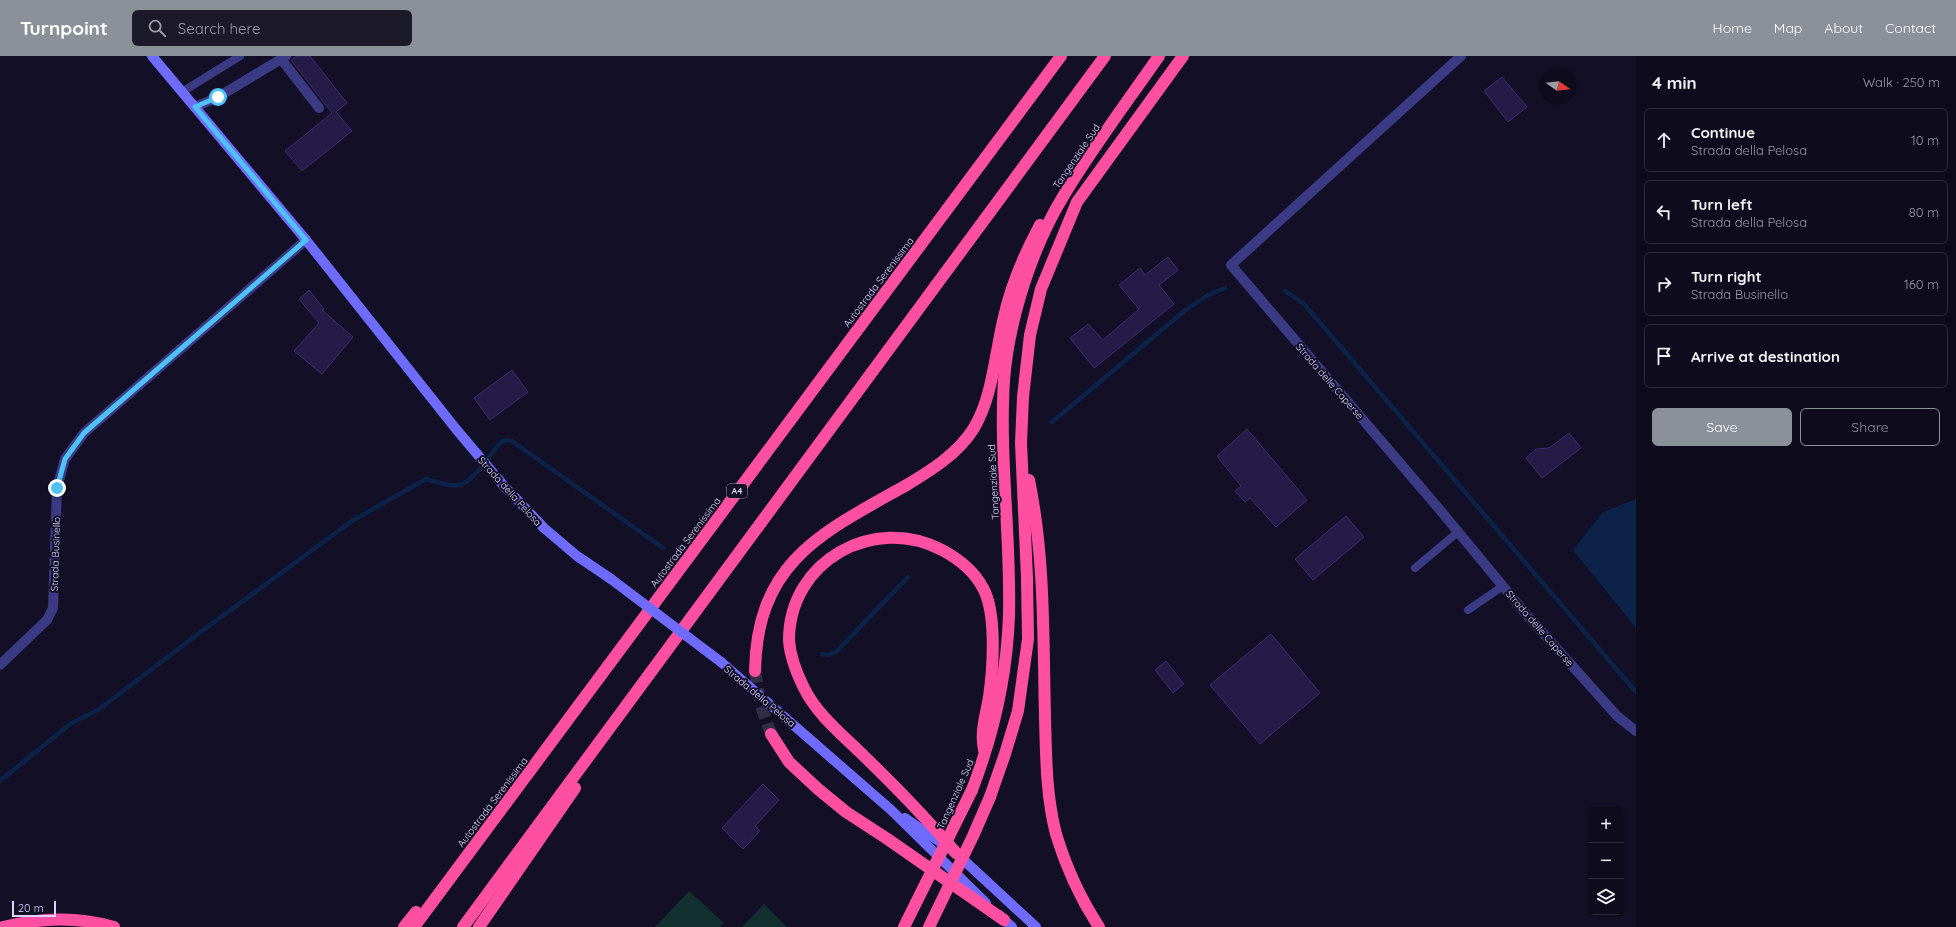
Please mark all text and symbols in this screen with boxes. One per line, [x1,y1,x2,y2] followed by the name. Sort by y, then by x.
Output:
[132,10,412,46] search box
[20,16,108,40] text: Turnpoint
[146,17,168,39] icon: search
[178,19,261,38] text: Search here
[1713,19,1752,37] text: Home
[1774,19,1802,37] text: Map
[1824,19,1863,37] text: About
[1885,19,1936,37] text: Contact
[1540,68,1576,104] north arrow
[1652,72,1697,93] text: 4 min
[1863,74,1940,90] text: Walk · 250 m
[209,88,227,106] route start
[1050,121,1103,191] street label: Tangenziale Sud
[1691,123,1755,142] text: Continue
[1653,129,1675,151] icon: ahead
[1911,132,1939,148] text: 10 m
[1691,142,1807,158] text: Strada della Pelosa
[1691,195,1753,214] text: Turn left
[1653,201,1675,223] icon: left
[1909,204,1939,220] text: 80 m
[1691,214,1807,230] text: Strada della Pelosa
[840,235,916,330] street label: Autostrada Serenissima
[1691,267,1762,286] text: Turn right
[1653,273,1675,295] icon: right
[1904,276,1939,292] text: 160 m
[1691,286,1788,302] text: Strada Businello
[1293,341,1366,422] street label: Strada delle Caperse
[1653,345,1675,367] icon: arrive
[1691,347,1840,366] text: Arrive at destination
[1652,408,1792,446] button: Save
[1800,408,1940,446] button: Share
[985,444,1002,520] street label: Tangenziale Sud
[475,454,544,529] street label: Strada della Pelosa
[48,479,66,497] route end
[727,484,747,498] road number: A4
[647,495,723,590] street label: Autostrada Serenissima
[48,516,63,592] street label: Strada Businello
[1503,588,1576,669] street label: Strada delle Caperse
[721,663,798,730] street label: Strada della Pelosa
[454,755,530,850] street label: Autostrada Serenissima
[934,757,977,831] street label: Tangenziale Sud
[1588,807,1624,915] map controls
[1588,807,1624,843] button: +
[1588,843,1624,879] button: −
[1588,879,1624,915] button: layers
[12,899,56,918] scale bar
[18,901,44,915] text: 20 m

